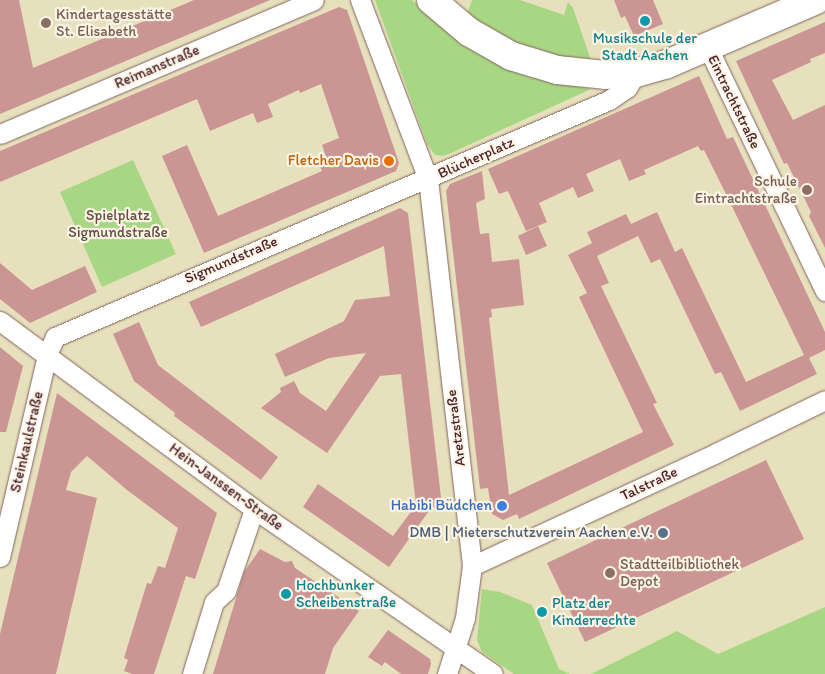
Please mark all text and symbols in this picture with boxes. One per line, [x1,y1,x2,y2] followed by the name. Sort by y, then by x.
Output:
[56,5,172,40] place label: Kindertagesstätte St. Elisabeth
[639,15,651,27] marker: Musikschule der Stadt Aachen
[40,17,52,29] marker: Kindertagesstätte St. Elisabeth
[593,29,697,64] place label: Musikschule der Stadt Aachen
[112,41,202,93] street label: Reimanstraße
[703,52,765,152] street label: Eintrachtstraße
[435,133,517,183] street label: Blücherplatz
[288,152,379,170] place label: Fletcher Davis
[383,155,395,167] marker: Fletcher Davis
[695,172,797,207] place label: Schule Eintrachtstraße
[801,184,813,196] marker: Schule Eintrachtstraße
[68,206,168,241] park label: Spielplatz Sigmundstraße
[182,232,280,288] street label: Sigmundstraße
[442,389,470,467] street label: Aretzstraße
[7,390,47,494] street label: Steinkaulstraße
[165,439,287,535] street label: Hein-Janssen-Straße
[618,463,680,505] street label: Talstraße
[390,497,492,515] place label: Habibi Büdchen
[496,500,508,512] marker: Habibi Büdchen
[409,524,653,542] place label: DMB | Mieterschutzverein Aachen e.V.
[657,527,669,539] marker: DMB | Mieterschutzverein Aachen e.V.
[620,555,739,590] place label: Stadtteilbibliothek Depot
[604,567,616,579] marker: Stadtteilbibliothek Depot
[296,576,396,611] place label: Hochbunker Scheibenstraße
[280,588,292,600] marker: Hochbunker Scheibenstraße
[552,594,636,629] place label: Platz der Kinderrechte
[536,606,548,618] marker: Platz der Kinderrechte

